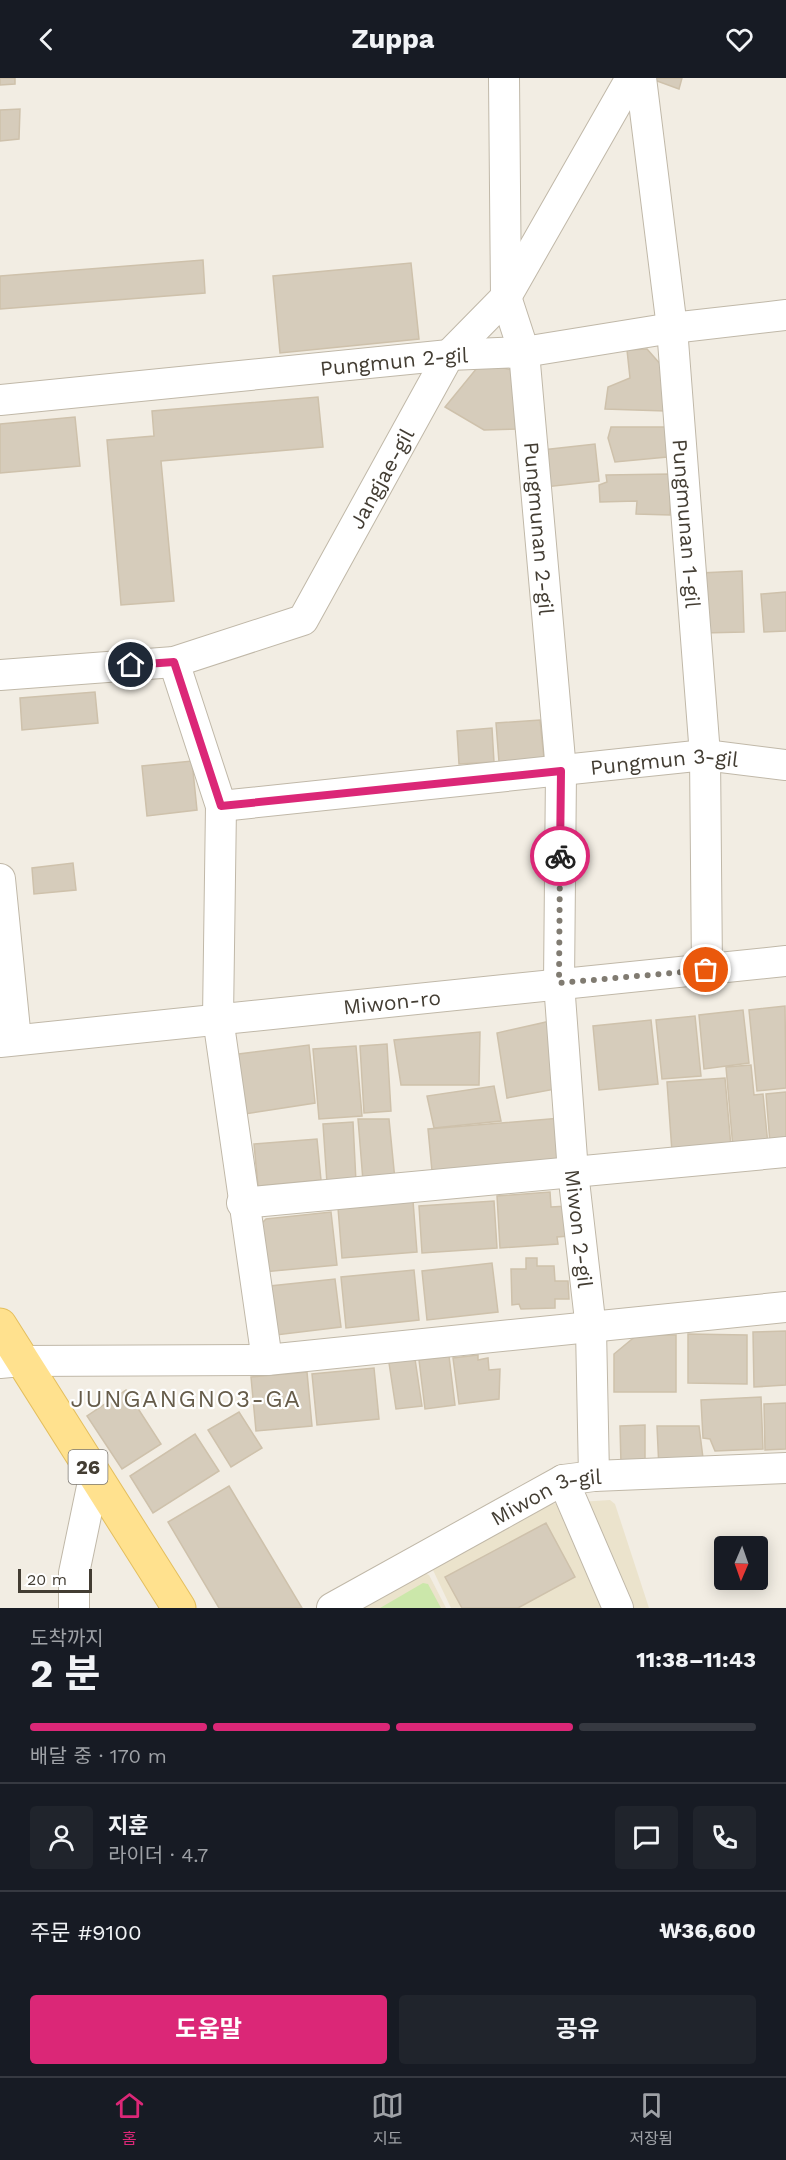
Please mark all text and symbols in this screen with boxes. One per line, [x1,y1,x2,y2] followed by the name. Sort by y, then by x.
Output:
[30,23,63,56] icon: back
[352,23,435,55] text: Zuppa
[723,23,756,56] icon: heart
[319,342,469,380] street label: Pungmun 2-gil
[343,423,419,533] street label: Jangjae-gil
[668,438,706,610] street label: Pungmunan 1-gil
[519,441,560,617] street label: Pungmunan 2-gil
[105,639,156,690] pin
[114,648,147,681] icon: home
[589,743,741,780] street label: Pungmun 3-gil
[530,826,590,886] courier
[544,840,577,873] icon: bike
[680,944,731,995] pin
[689,953,722,986] icon: bag
[342,984,442,1019] street label: Miwon-ro
[560,1168,599,1290] street label: Miwon 2-gil
[71,1385,301,1413] district label: JUNGANGNO3-GA
[68,1450,107,1484] road number: 26
[486,1463,603,1530] street label: Miwon 3-gil
[714,1536,768,1590] north arrow
[714,1536,768,1590] map controls
[18,1566,92,1594] scale bar
[27,1570,67,1589] text: 20 m
[30,1626,104,1650] text: 도착까지
[636,1647,756,1672] text: 11:38–11:43
[30,1651,100,1696] text: 2 분
[30,1744,167,1768] text: 배달 중 · 170 m
[30,1806,93,1869] button: person
[615,1806,678,1869] button: chat
[693,1806,756,1869] button: phone
[108,1813,148,1838] text: 지훈
[108,1843,208,1867] text: 라이더 · 4.7
[659,1918,756,1943] text: ₩36,600
[30,1920,142,1945] text: 주문 #9100
[30,1995,387,2064] button: 도움말
[399,1995,756,2064] button: 공유
[113,2089,146,2149] tab: 홈
[371,2089,404,2149] tab: 지도
[629,2089,673,2149] tab: 저장됨

